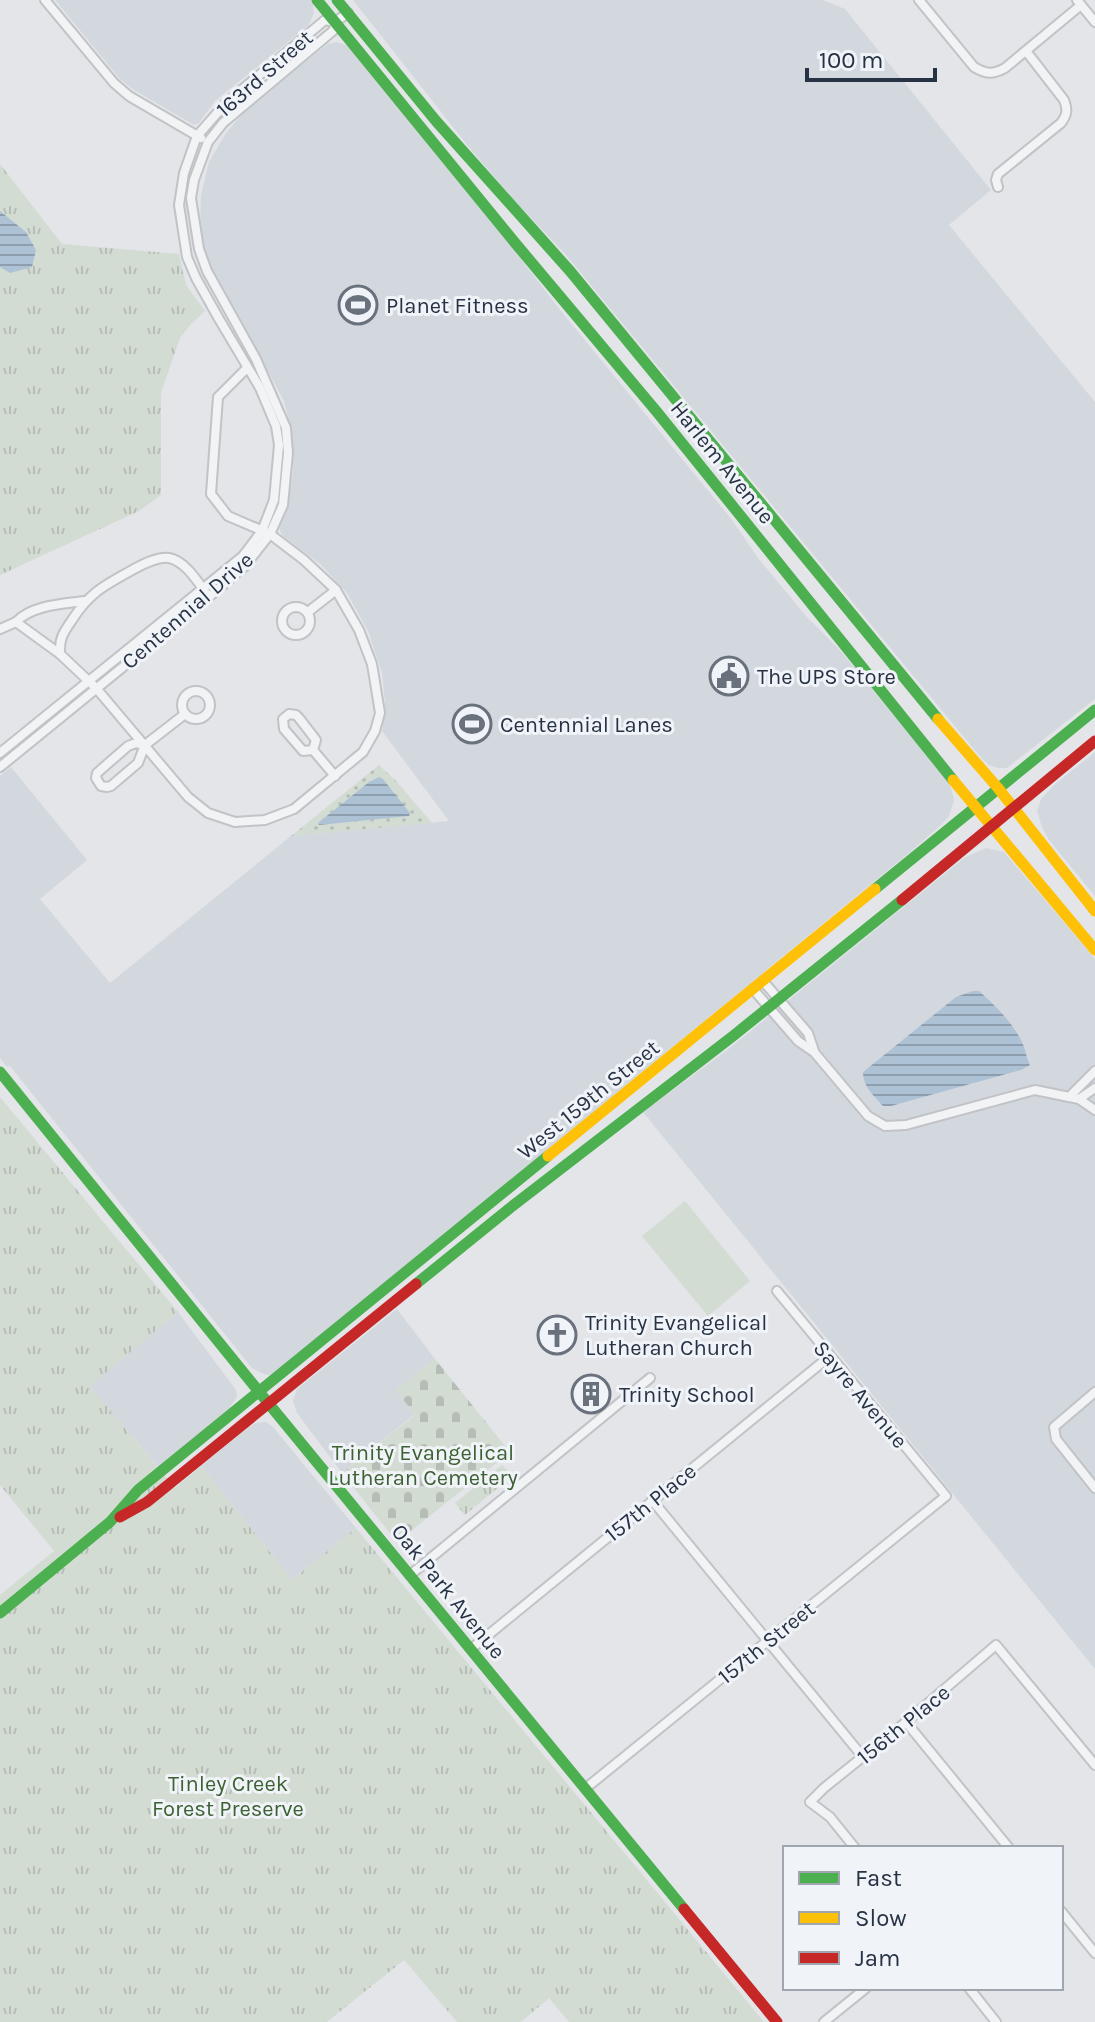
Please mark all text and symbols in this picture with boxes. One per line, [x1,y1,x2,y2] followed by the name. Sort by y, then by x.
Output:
[211,25,318,123] street label: 163rd Street
[807,32,935,82] scale bar
[819,46,884,74] text: 100 m
[337,284,379,326] sports icon: Planet Fitness
[386,293,529,319] place label: Planet Fitness
[665,396,780,529] street label: Harlem Avenue
[117,547,259,675] street label: Centennial Drive
[708,655,750,697] public building icon: The UPS Store
[757,664,896,690] place label: The UPS Store
[451,703,493,745] sports icon: Centennial Lanes
[500,712,673,738] place label: Centennial Lanes
[512,1035,665,1165] street label: West 159th Street
[585,1310,767,1361] place label: Trinity Evangelical Lutheran Church
[536,1314,578,1356] church icon: Trinity Evangelical Lutheran Church
[808,1336,913,1454] street label: Sayre Avenue
[570,1373,612,1415] building icon: Trinity School
[619,1382,755,1408] place label: Trinity School
[328,1440,518,1491] park label: Trinity Evangelical Lutheran Cemetery
[600,1458,702,1547] street label: 157th Place
[386,1519,511,1664] street label: Oak Park Avenue
[713,1596,820,1690] street label: 157th Street
[852,1679,955,1770] street label: 156th Place
[152,1771,304,1822] park label: Tinley Creek Forest Preserve
[783,1846,1063,1990] legend
[855,1864,902,1892] text: Fast
[855,1904,907,1932] text: Slow
[855,1944,900,1972] text: Jam

